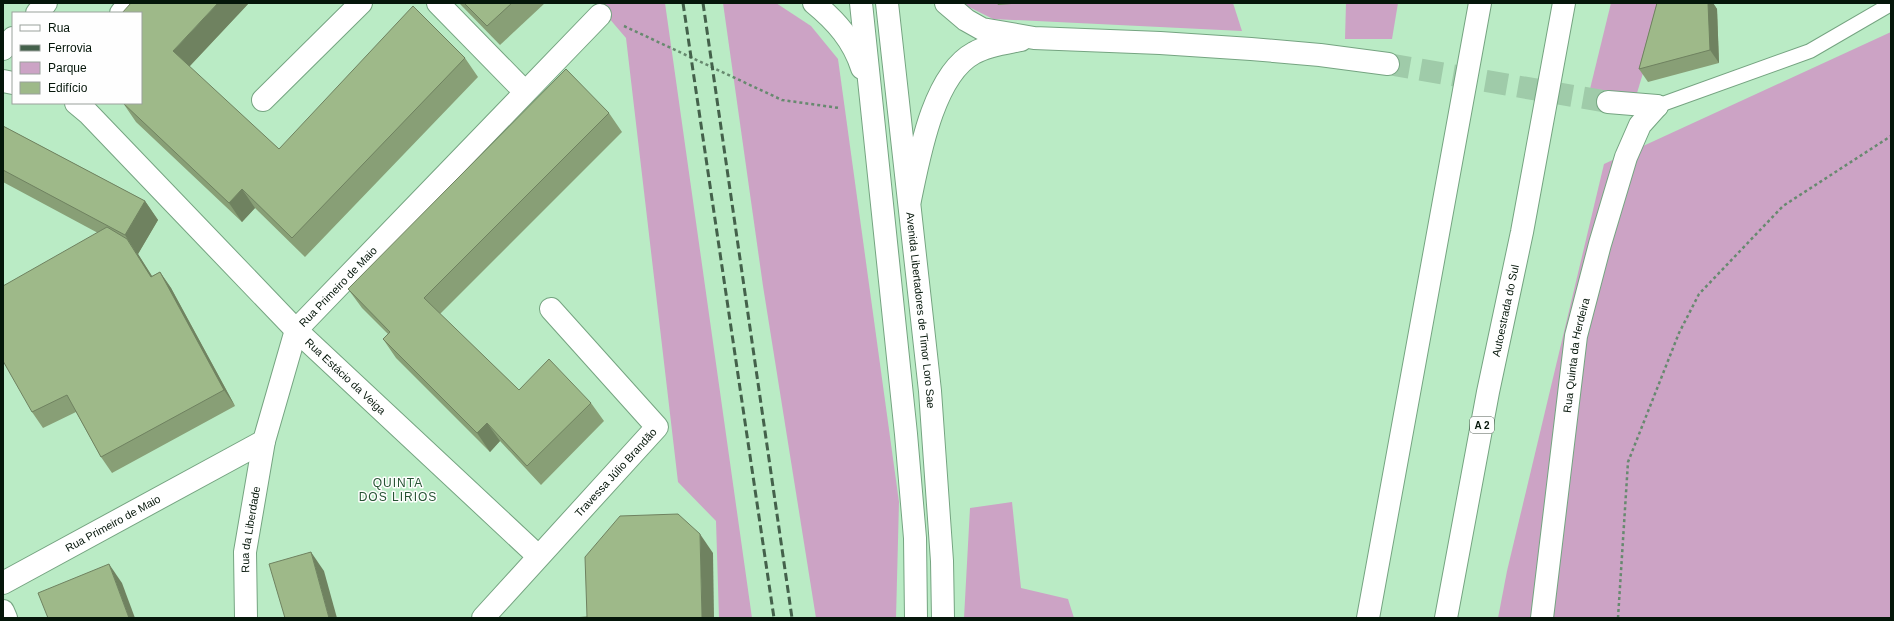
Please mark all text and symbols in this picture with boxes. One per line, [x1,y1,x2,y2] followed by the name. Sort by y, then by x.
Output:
[12,12,142,104] legend
[48,21,70,35] text: Rua
[48,41,92,55] text: Ferrovia
[48,61,87,75] text: Parque
[48,81,88,95] text: Edifício
[904,211,937,409] street label: Avenida Libertadores de Timor Loro Sae
[297,244,379,329] street label: Rua Primeiro de Maio
[1490,264,1521,358] street label: Autoestrada do Sul
[1561,296,1592,413] street label: Rua Quinta da Herdeira
[303,336,389,417] street label: Rua Estácio da Veiga
[1470,417,1494,433] road number: A 2
[572,426,659,519] street label: Travessa Júlio Brandão
[359,476,437,504] district label: QUINTA DOS LIRIOS
[239,485,262,573] street label: Rua da Liberdade
[63,493,162,554] street label: Rua Primeiro de Maio

